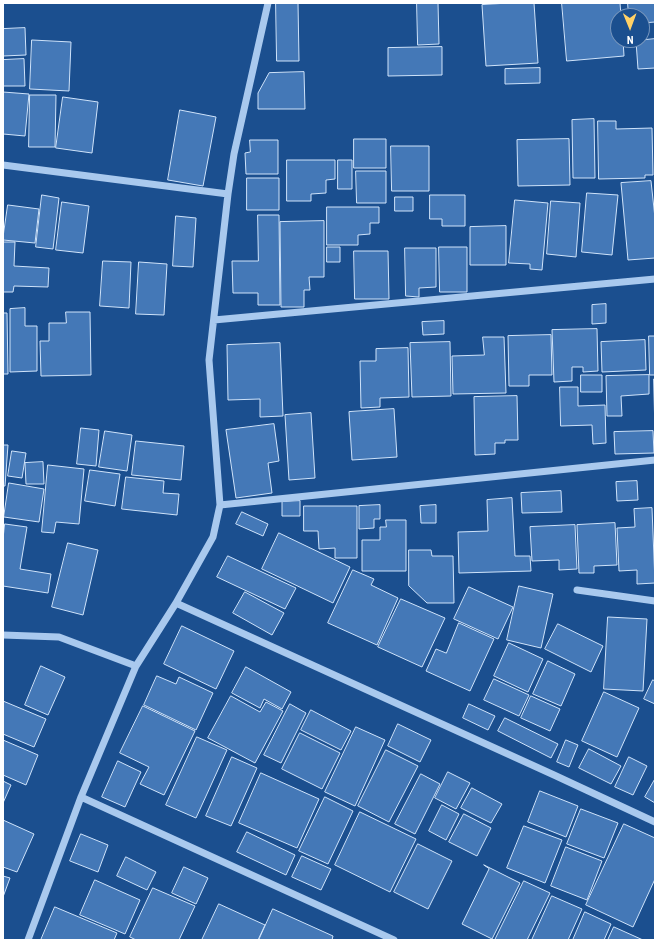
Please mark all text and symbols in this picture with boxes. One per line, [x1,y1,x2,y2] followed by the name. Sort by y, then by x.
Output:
[610,8,650,48] north arrow
[627,33,634,46] text: N

